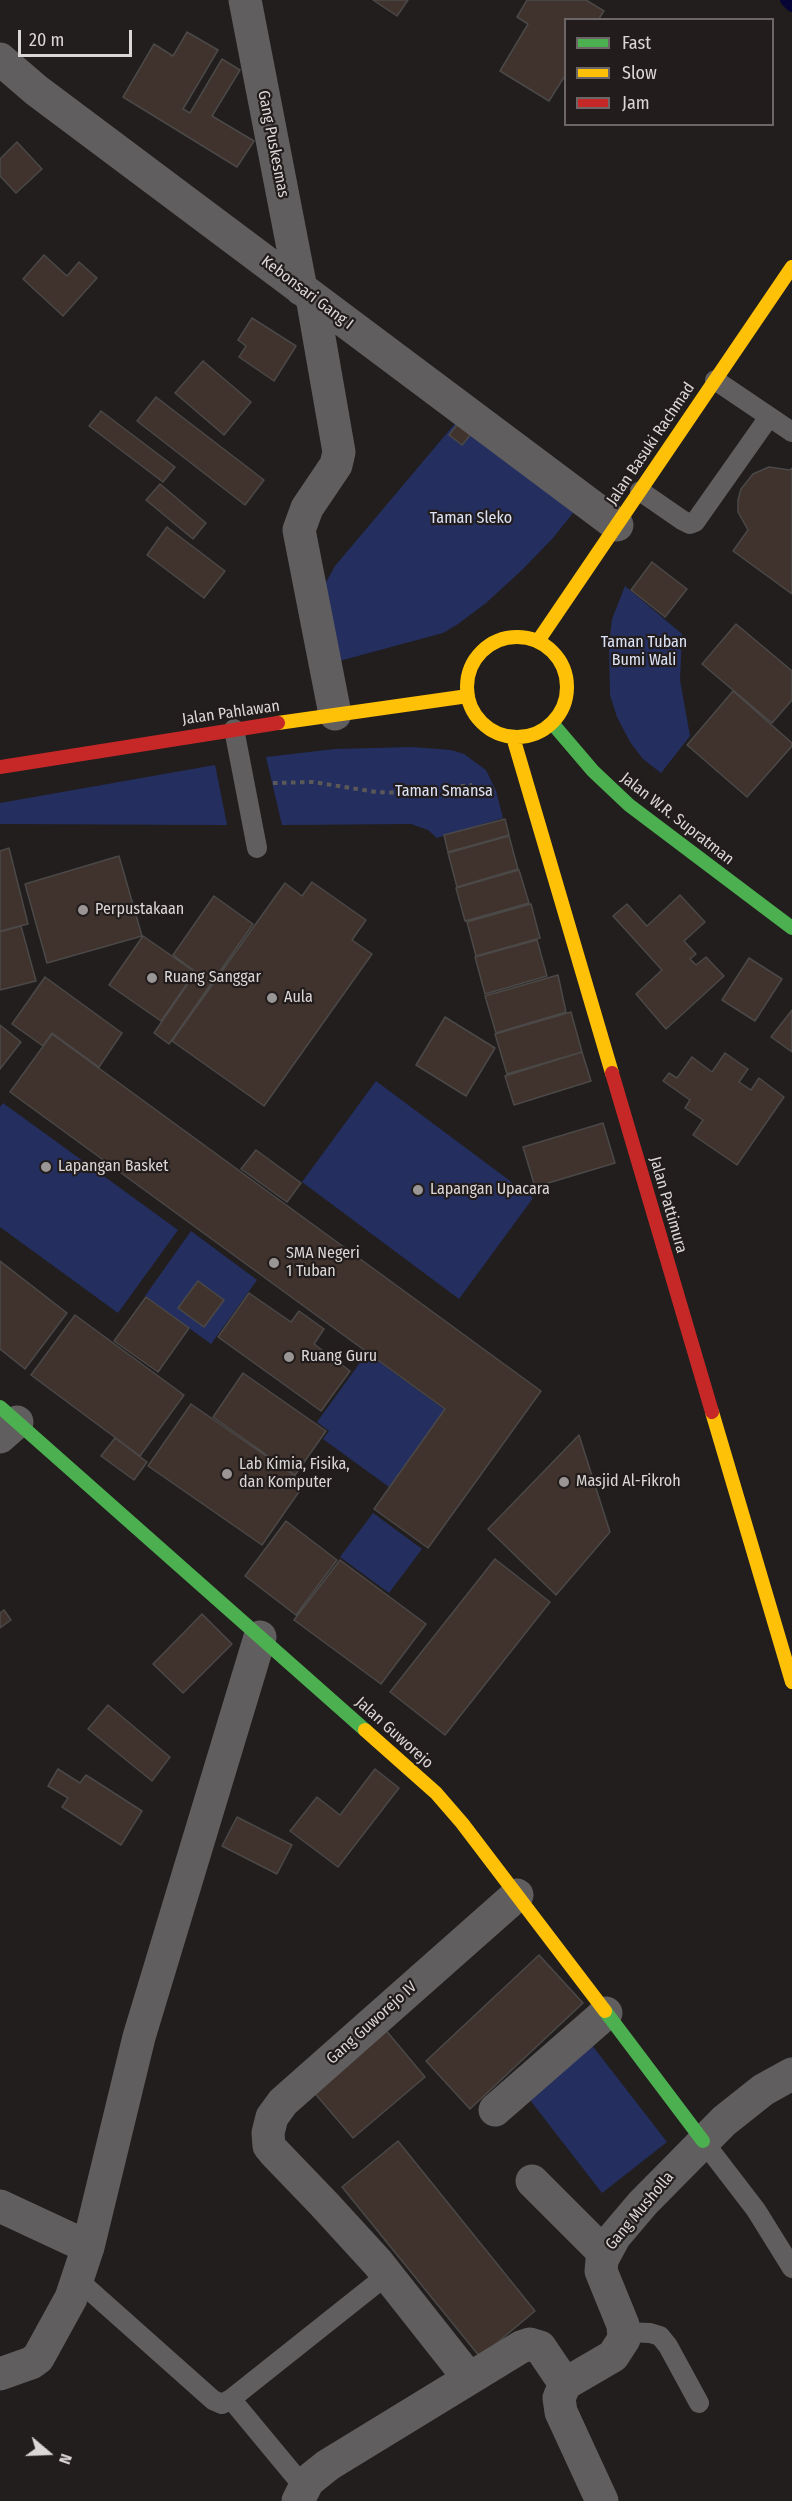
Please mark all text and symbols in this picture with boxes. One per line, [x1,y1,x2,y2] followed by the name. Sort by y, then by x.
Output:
[21,18,135,56] scale bar
[564,18,774,126] legend
[29,29,64,51] text: 20 m
[622,32,651,54] text: Fast
[622,62,657,84] text: Slow
[253,89,293,199] street label: Gang Puskesmas
[622,92,650,114] text: Jam
[257,252,357,334] street label: Kebonsari Gang I
[603,379,699,509] street label: Jalan Basuki Rachmad
[430,509,512,529] park label: Taman Sleko
[601,633,687,671] park label: Taman Tuban Bumi Wali
[181,697,281,729] street label: Jalan Pahlawan
[617,769,737,869] street label: Jalan W.R. Supratman
[395,782,493,802] park label: Taman Smansa
[95,900,184,920] place label: Perpustakaan
[76,903,90,917] marker: Perpustakaan
[164,968,261,988] place label: Ruang Sanggar
[145,971,159,985] marker: Ruang Sanggar
[284,988,313,1008] place label: Aula
[265,991,279,1005] marker: Aula
[645,1154,691,1256] street label: Jalan Pattimura
[58,1157,168,1177] place label: Lapangan Basket
[39,1160,53,1174] marker: Lapangan Basket
[430,1180,550,1200] place label: Lapangan Upacara
[411,1183,425,1197] marker: Lapangan Upacara
[286,1244,360,1282] place label: SMA Negeri 1 Tuban
[267,1256,281,1270] marker: SMA Negeri 1 Tuban
[301,1347,377,1367] place label: Ruang Guru
[282,1350,296,1364] marker: Ruang Guru
[239,1455,350,1493] place label: Lab Kimia, Fisika, dan Komputer
[220,1467,234,1481] marker: Lab Kimia, Fisika, dan Komputer
[576,1472,681,1492] place label: Masjid Al-Fikroh
[557,1475,571,1489] marker: Masjid Al-Fikroh
[351,1693,437,1773] street label: Jalan Guworejo
[323,1977,421,2069] street label: Gang Guworejo IV
[602,2168,678,2254] street label: Gang Musholla
[18,2423,78,2483] north arrow
[55,2451,76,2467] text: N

